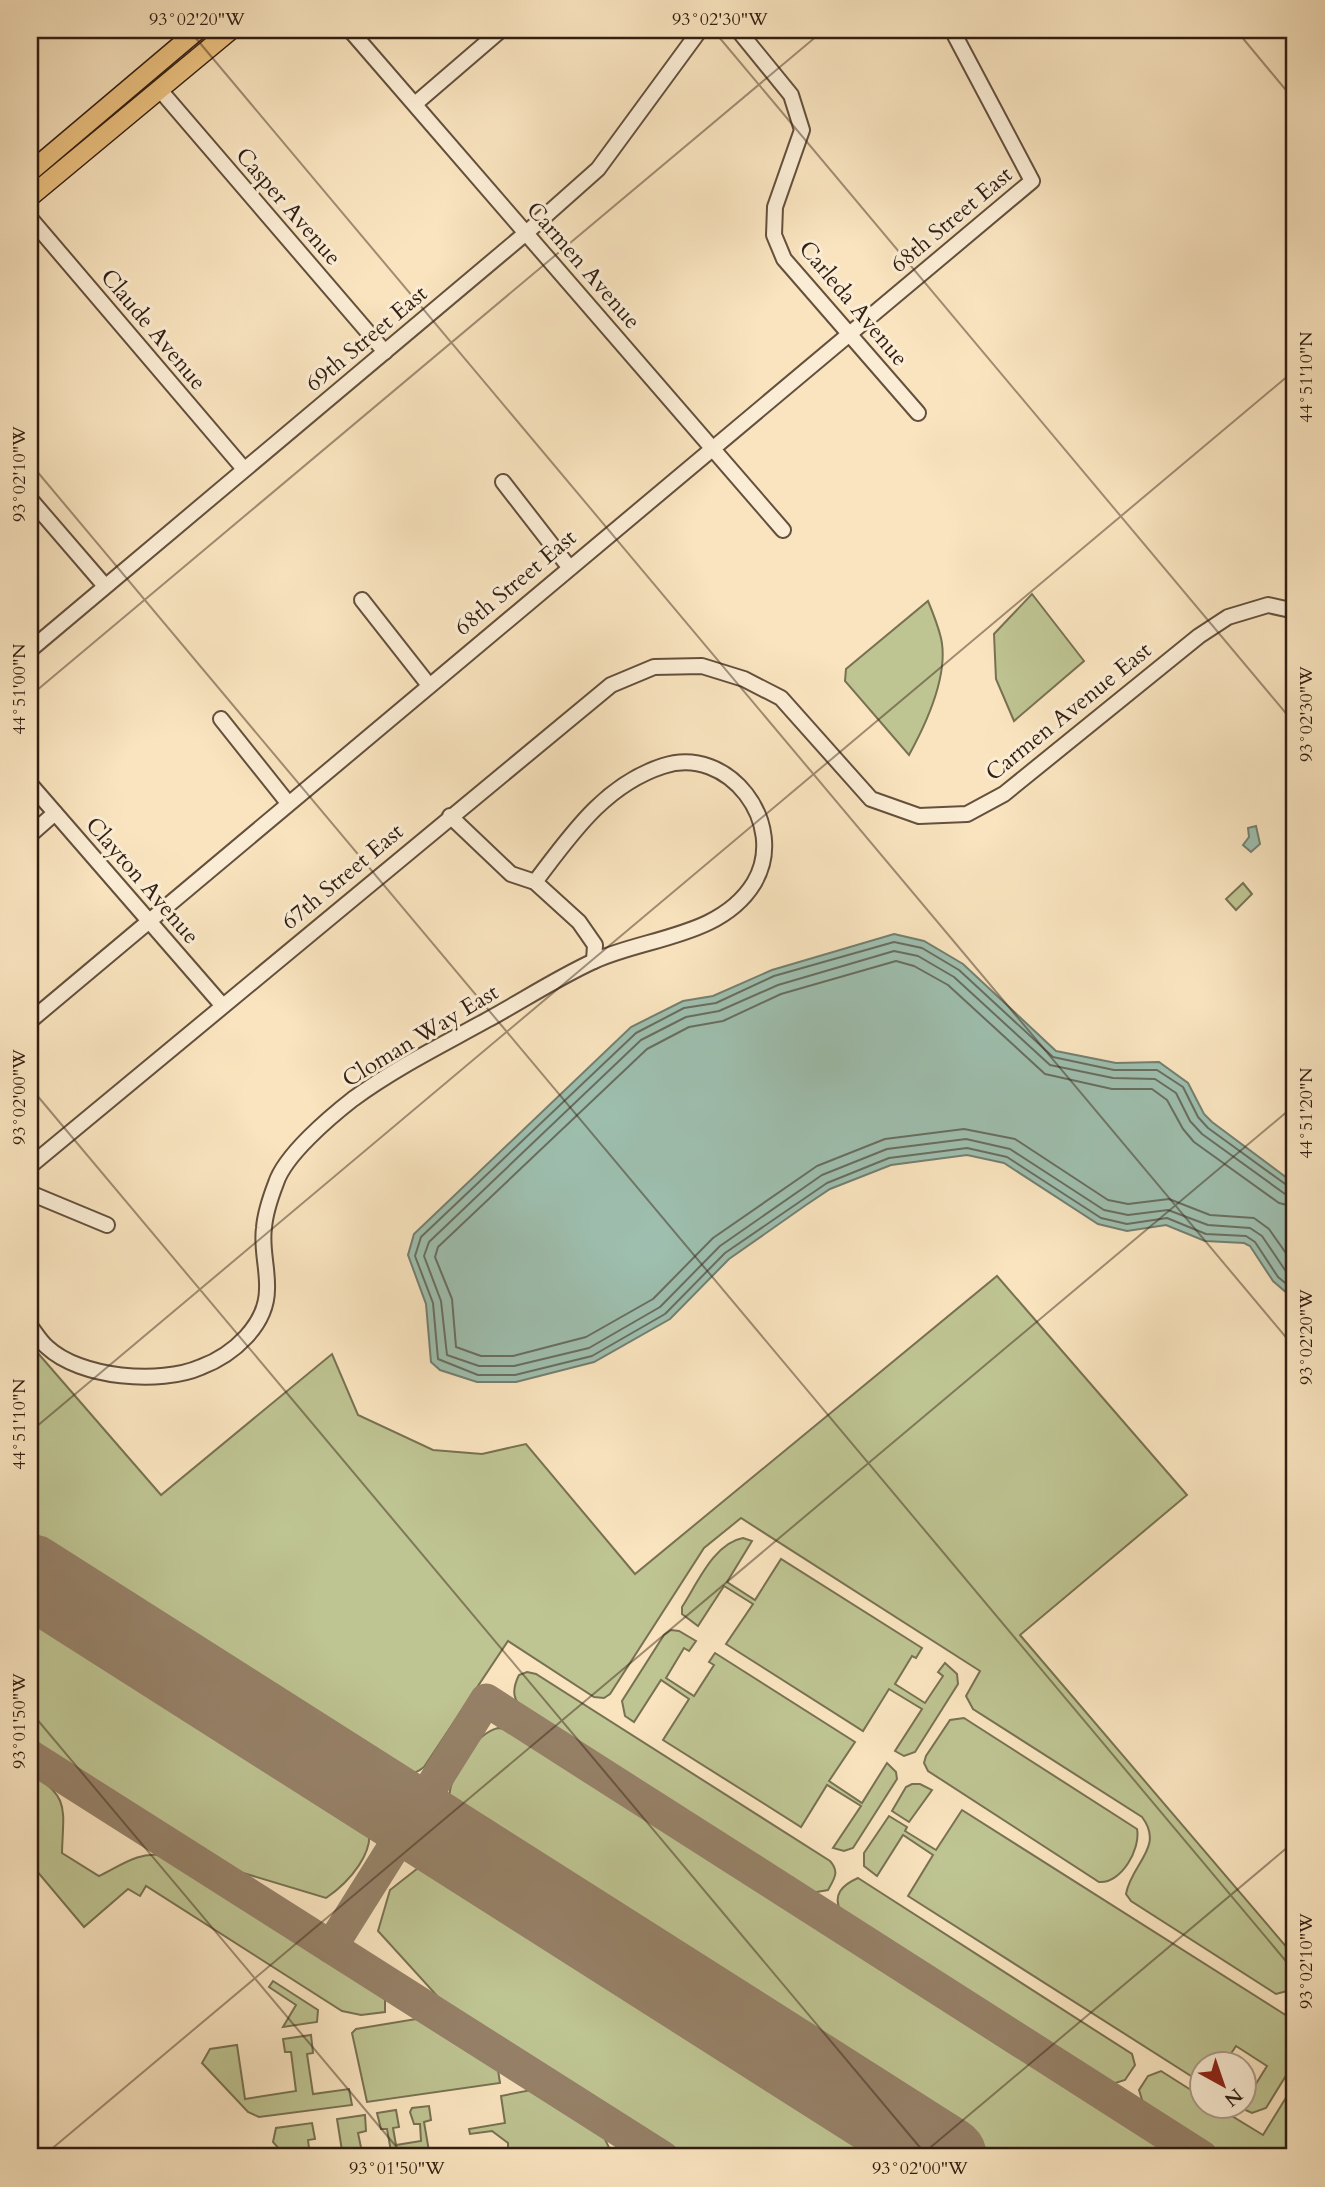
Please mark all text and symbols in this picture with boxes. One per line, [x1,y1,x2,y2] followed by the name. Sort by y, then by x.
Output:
[149,7,245,32] text: 93°02'20"W
[672,7,768,32] text: 93°02'30"W
[229,141,349,272] street label: Casper Avenue
[884,159,1019,280] street label: 68th Street East
[520,195,648,336] street label: Carmen Avenue
[792,234,915,373] street label: Carleda Avenue
[94,262,214,397] street label: Claude Avenue
[299,278,434,399] street label: 69th Street East
[1294,331,1319,423] text: 44°51'10"N
[7,426,32,522] text: 93°02'10"W
[448,522,583,643] street label: 68th Street East
[979,635,1158,788] street label: Carmen Avenue East
[7,643,32,735] text: 44°51'00"N
[1294,666,1319,762] text: 93°02'30"W
[79,810,206,951] street label: Clayton Avenue
[275,816,410,937] street label: 67th Street East
[336,976,504,1094] street label: Cloman Way East
[7,1049,32,1145] text: 93°02'00"W
[1294,1067,1319,1159] text: 44°51'20"N
[1294,1289,1319,1385] text: 93°02'20"W
[7,1378,32,1470] text: 44°51'10"N
[7,1673,32,1769] text: 93°01'50"W
[1294,1913,1319,2009] text: 93°02'10"W
[1188,2050,1258,2120] north arrow
[1218,2082,1248,2113] text: N
[349,2156,445,2181] text: 93°01'50"W
[872,2156,968,2181] text: 93°02'00"W

